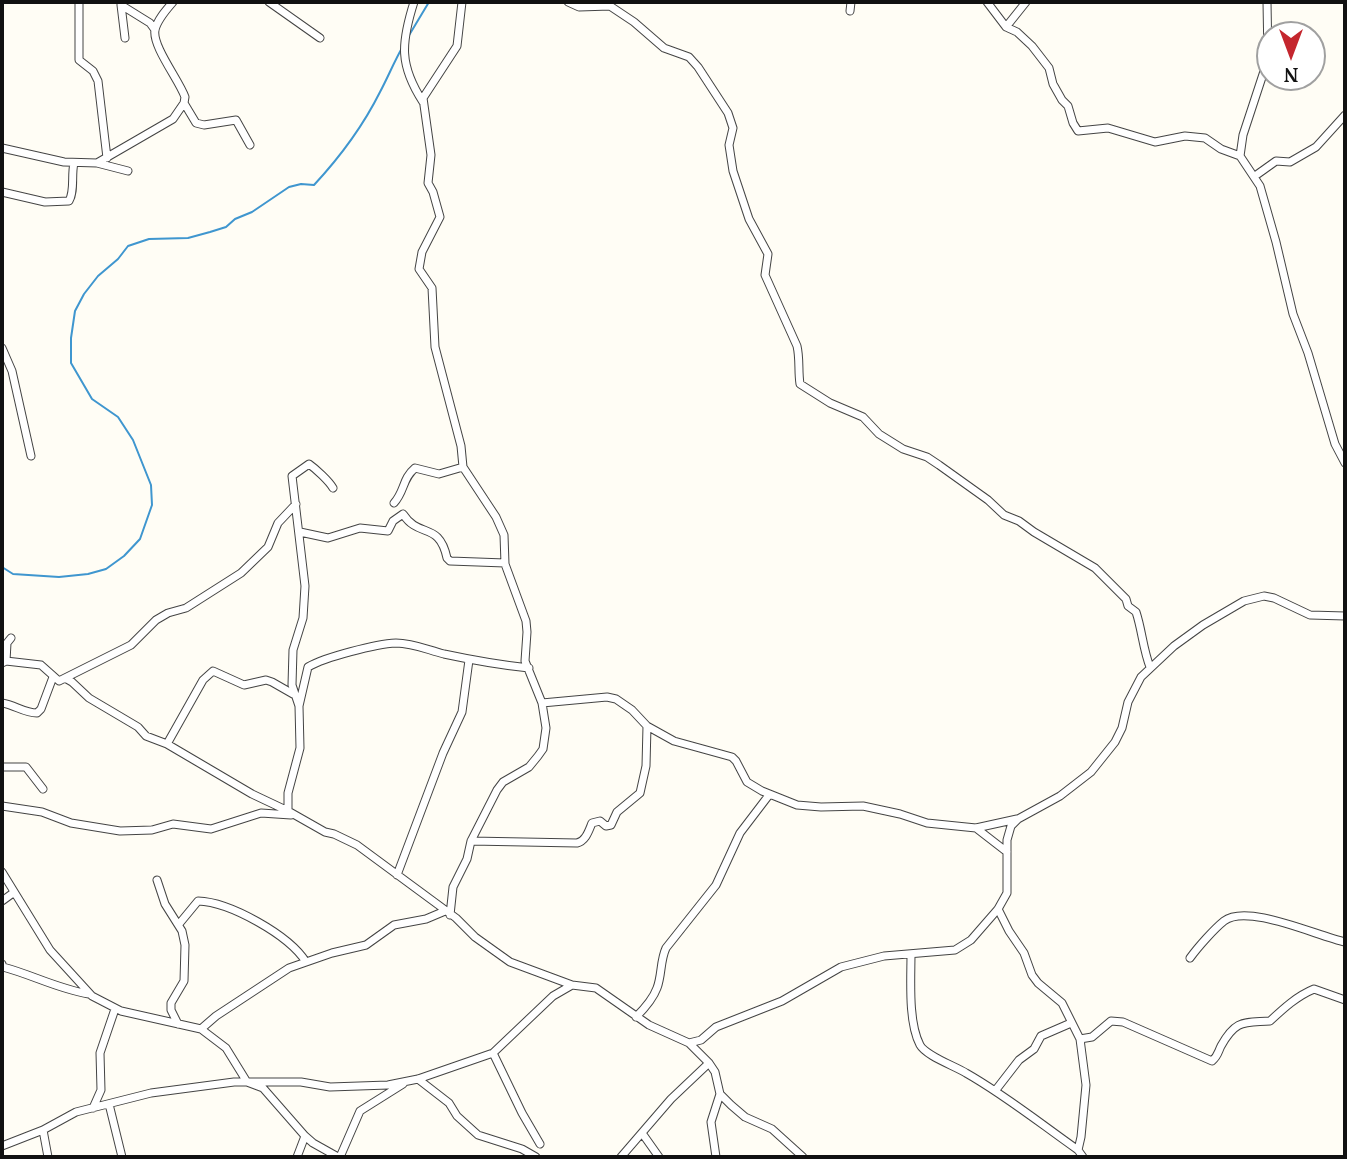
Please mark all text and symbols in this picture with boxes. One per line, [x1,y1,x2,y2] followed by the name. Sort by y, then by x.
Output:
[1256,21,1326,91] north arrow
[1284,63,1298,88] text: N

